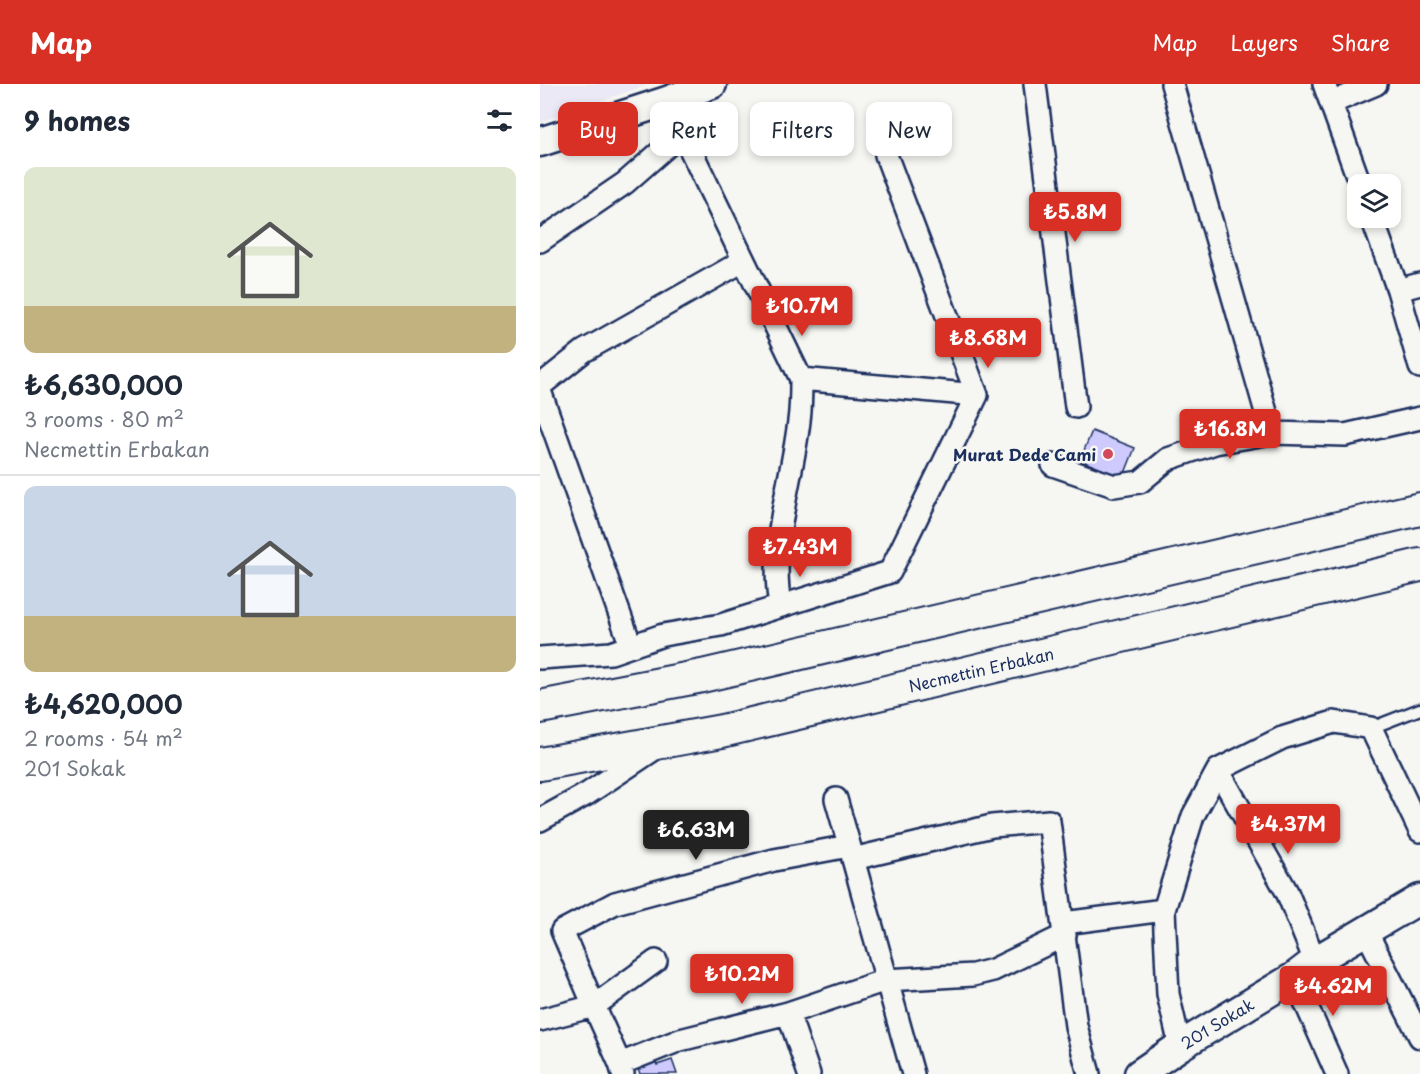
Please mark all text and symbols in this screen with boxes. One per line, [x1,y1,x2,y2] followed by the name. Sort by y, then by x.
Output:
[30,21,92,64] text: Map
[1153,26,1197,58] text: Map
[1230,26,1298,58] text: Layers
[1331,26,1390,58] text: Share
[24,101,130,140] text: 9 homes
[558,102,638,156] chip: Buy
[650,102,738,156] chip: Rent
[750,102,854,156] chip: Filters
[866,102,952,156] chip: New
[483,104,516,137] icon: filters
[1347,174,1401,228] map controls
[1347,174,1401,228] button: layers
[1033,192,1117,243] pin: ₺5.8M
[1043,196,1107,226] text: ₺5.8M
[216,206,324,314] icon: home
[753,286,851,337] pin: ₺10.7M
[765,290,839,320] text: ₺10.7M
[939,318,1037,369] pin: ₺8.68M
[949,322,1027,352] text: ₺8.68M
[24,365,183,404] text: ₺6,630,000
[24,404,184,434] text: 3 rooms · 80 m²
[1181,409,1279,460] pin: ₺16.8M
[1194,413,1266,443] text: ₺16.8M
[24,434,210,464] text: Necmettin Erbakan
[953,442,1096,466] place label: Murat Dede Cami
[1101,447,1115,461] marker: Murat Dede Cami
[216,525,324,633] icon: home
[751,527,849,578] pin: ₺7.43M
[762,531,838,561] text: ₺7.43M
[906,641,1056,697] street label: Necmettin Erbakan
[24,684,183,723] text: ₺4,620,000
[24,723,183,753] text: 2 rooms · 54 m²
[24,753,126,783] text: 201 Sokak
[1239,804,1337,855] pin: ₺4.37M
[1250,808,1326,838] text: ₺4.37M
[647,810,745,861] pin: ₺6.63M
[657,814,735,844] text: ₺6.63M
[693,954,791,1005] pin: ₺10.2M
[704,958,780,988] text: ₺10.2M
[1284,966,1382,1017] pin: ₺4.62M
[1294,970,1372,1000] text: ₺4.62M
[1176,992,1258,1054] street label: 201 Sokak

